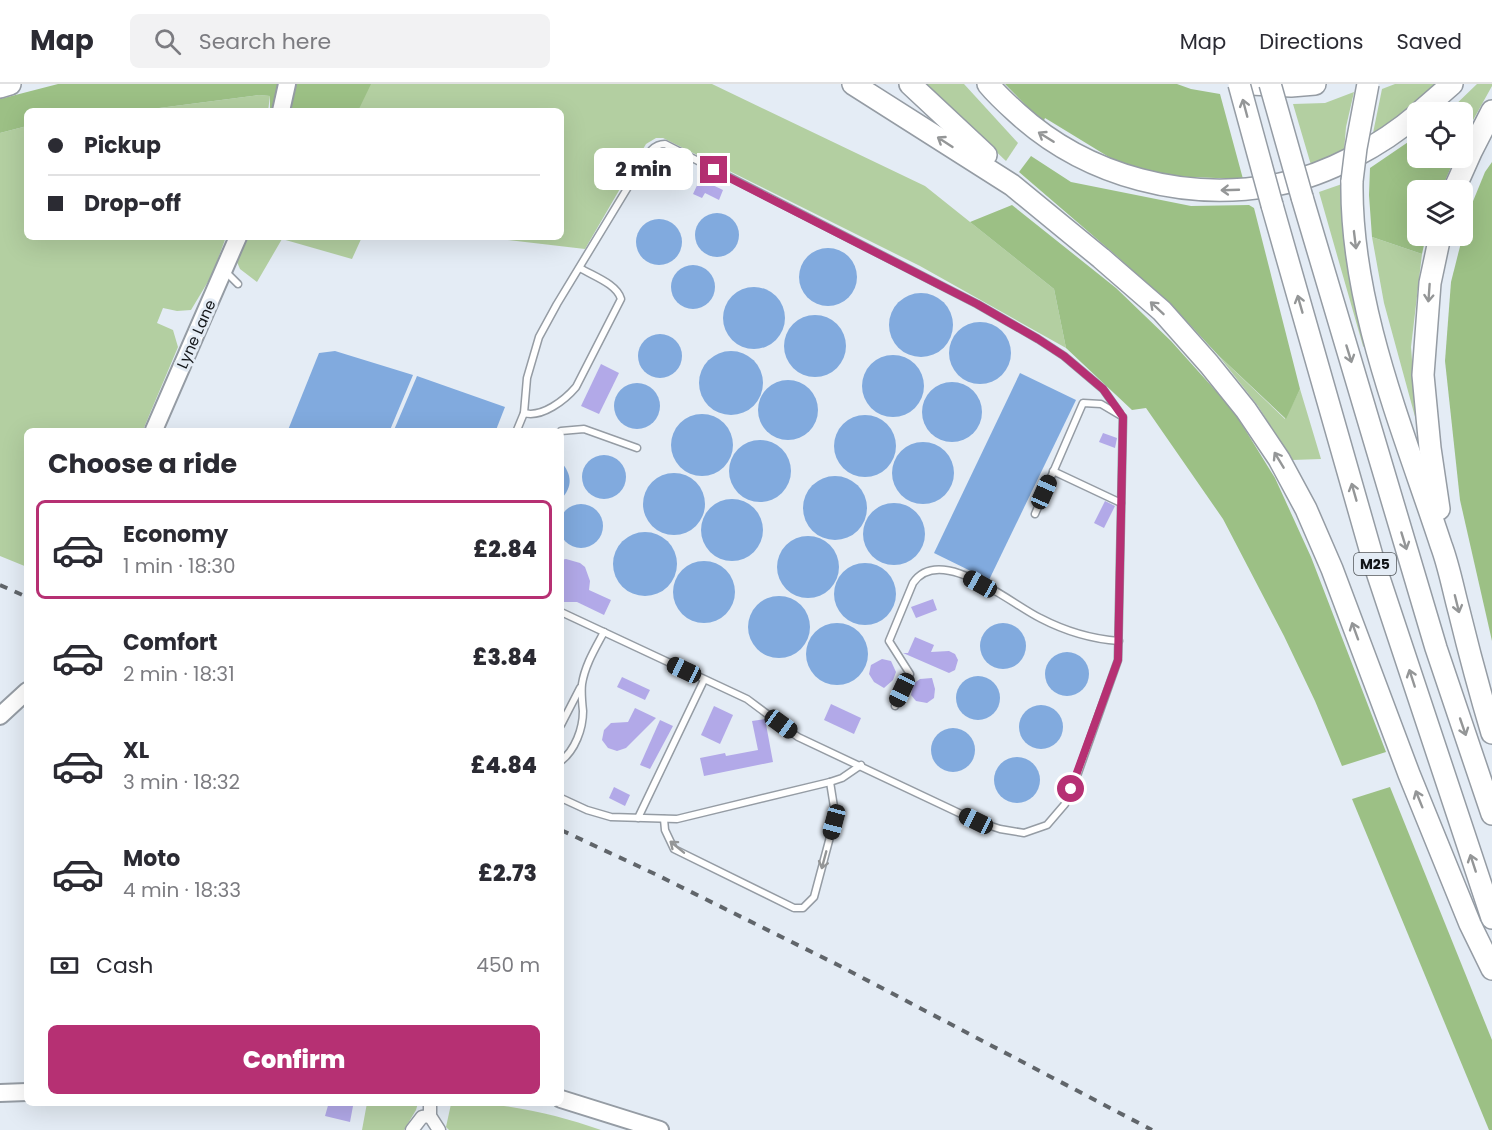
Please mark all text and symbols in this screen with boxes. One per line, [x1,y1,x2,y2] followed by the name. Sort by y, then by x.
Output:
[130,14,550,68] search box
[30,21,94,60] text: Map
[151,25,184,58] icon: search
[199,26,331,57] text: Search here
[1180,27,1226,56] text: Map
[1259,27,1363,56] text: Directions
[1396,27,1462,56] text: Saved
[1239,99,1251,118] one-way arrow
[1407,102,1473,246] map controls
[1407,102,1473,168] button: locate
[84,130,161,161] text: Pickup
[1038,131,1055,143] one-way arrow
[937,135,954,148] one-way arrow
[594,149,693,191] callout: 2 min
[615,155,672,183] text: 2 min
[700,156,727,183] route end
[1407,180,1473,246] button: layers
[1221,185,1241,196] one-way arrow
[84,188,181,219] text: Drop-off
[1350,229,1361,249] one-way arrow
[1423,282,1434,302] one-way arrow
[1294,295,1305,314] one-way arrow
[171,296,221,372] street label: Lyne Lane
[1150,301,1165,315] one-way arrow
[1344,344,1355,363] one-way arrow
[48,445,237,482] text: Choose a ride
[1272,452,1284,469] one-way arrow
[1028,472,1060,512] car
[1348,483,1359,502] one-way arrow
[123,519,228,550] text: Economy
[51,523,105,577] icon: car
[1399,531,1410,550] one-way arrow
[474,534,537,565] text: £2.84
[123,552,236,580] text: 1 min · 18:30
[1354,553,1396,575] road number: M25
[960,567,1000,601] car
[1452,595,1463,614] one-way arrow
[1348,623,1359,641] one-way arrow
[123,627,217,658] text: Comfort
[51,631,105,685] icon: car
[473,642,537,673] text: £3.84
[664,654,704,686] car
[123,660,235,688] text: 2 min · 18:31
[1406,669,1417,688] one-way arrow
[886,670,918,710] car
[761,706,801,742] car
[1458,717,1469,736] one-way arrow
[123,735,149,766] text: XL
[51,739,105,793] icon: car
[471,750,537,781] text: £4.84
[123,768,240,796] text: 3 min · 18:32
[1057,775,1084,802] route start
[1413,791,1424,809] one-way arrow
[821,802,847,842] car
[956,805,996,837] car
[669,841,685,854] one-way arrow
[123,843,180,874] text: Moto
[51,847,105,901] icon: car
[818,850,829,869] one-way arrow
[1467,854,1478,873] one-way arrow
[478,858,537,889] text: £2.73
[123,876,241,904] text: 4 min · 18:33
[48,949,81,982] icon: cash
[96,950,153,981] text: Cash
[476,951,540,979] text: 450 m
[48,1025,540,1094] button: Confirm

